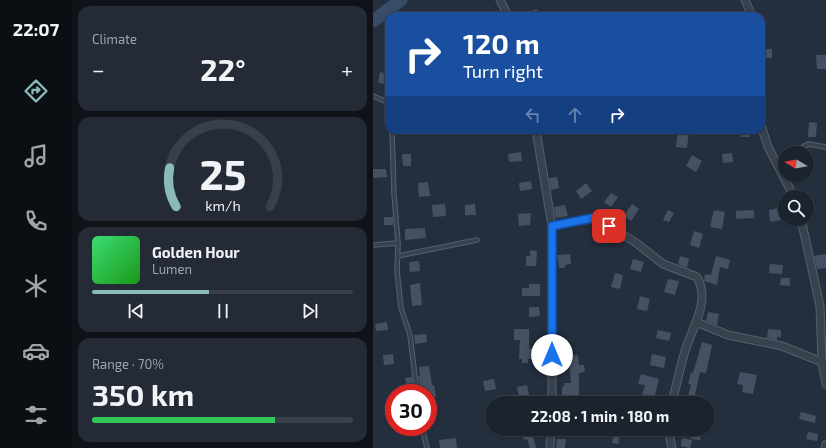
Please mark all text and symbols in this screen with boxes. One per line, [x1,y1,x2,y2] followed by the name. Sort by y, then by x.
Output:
[13,18,59,40] text: 22:07
[463,26,540,60] text: 120 m
[397,28,449,80] icon: right
[92,31,137,47] text: Climate
[200,51,245,87] text: 22°
[92,56,105,82] text: −
[341,56,353,82] text: +
[463,60,543,82] text: Turn right
[22,77,50,105] icon: directions
[522,104,544,126] icon: left
[564,104,586,126] icon: ahead
[606,104,628,126] icon: right
[22,142,50,170] icon: music
[778,146,814,182] north arrow
[778,146,814,226] map controls
[199,148,246,198] text: 25
[778,190,814,226] button: search
[205,196,240,213] text: km/h
[22,207,50,235] icon: phone
[592,209,626,243] pin
[598,215,620,237] icon: arrive
[152,243,240,261] text: Golden Hour
[152,261,192,277] text: Lumen
[22,272,50,300] icon: climate
[125,300,147,322] icon: previous
[212,300,234,322] icon: pause
[299,300,321,322] icon: next
[531,334,573,376] position arrow
[22,337,50,365] icon: car
[92,356,164,372] text: Range · 70%
[92,376,194,412] text: 350 km
[385,384,437,436] speed limit sign: 30
[22,401,50,429] icon: filters
[531,407,669,425] text: 22:08 · 1 min · 180 m

